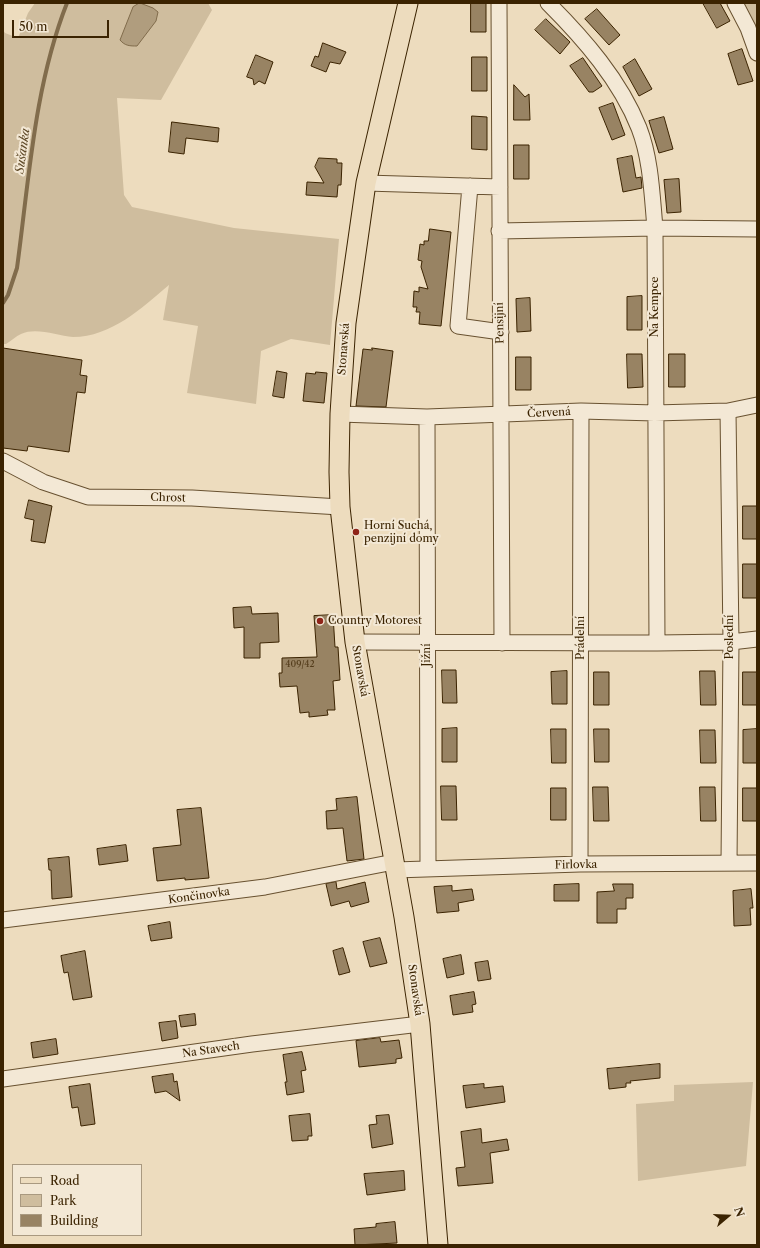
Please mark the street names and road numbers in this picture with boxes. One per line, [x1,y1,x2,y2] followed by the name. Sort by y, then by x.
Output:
[648,277,662,337] street label: Na Kempce
[493,302,507,344] street label: Pensijní
[336,323,352,375] street label: Stonavská
[527,405,571,421] street label: Červená
[150,491,186,505] street label: Chrost
[723,615,737,659] street label: Poslední
[574,616,588,660] street label: Prádelní
[420,643,434,667] street label: Jižní
[349,644,371,698] street label: Stonavská
[555,858,597,872] street label: Firlovka
[167,885,231,907] street label: Končinovka
[405,963,425,1017] street label: Stonavská
[181,1039,241,1061] street label: Na Stavech

